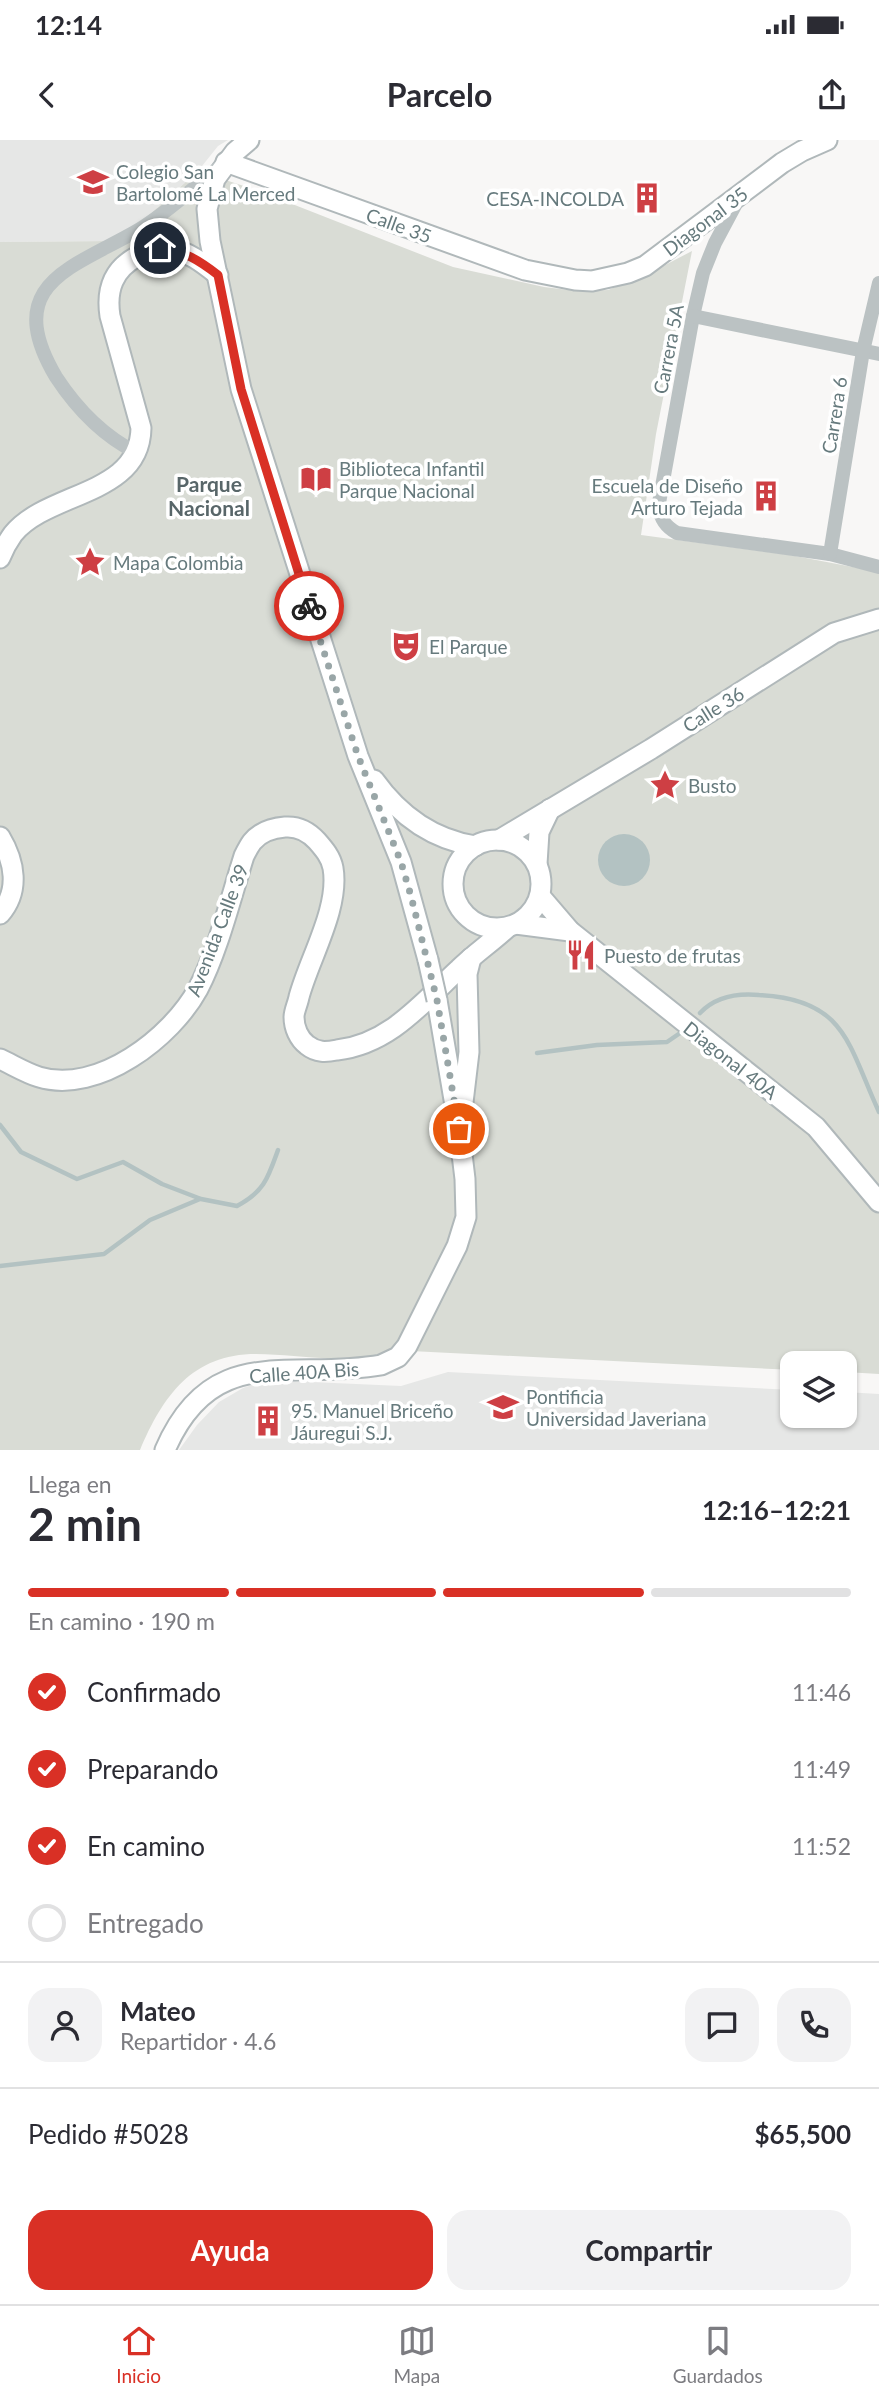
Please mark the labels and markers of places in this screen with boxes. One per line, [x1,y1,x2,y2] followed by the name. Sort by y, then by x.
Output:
[116,160,295,205] place label: Colegio San Bartolomé La Merced
[76,165,110,199] school or university icon: Colegio San Bartolomé La Merced
[630,181,664,215] building icon: CESA-INCOLDA
[486,187,624,210] place label: CESA-INCOLDA
[130,218,190,278] pin
[339,457,484,502] place label: Biblioteca Infantil Parque Nacional
[299,462,333,496] library icon: Biblioteca Infantil Parque Nacional
[591,474,743,519] place label: Escuela de Diseño Arturo Tejada
[749,479,783,513] building icon: Escuela de Diseño Arturo Tejada
[73,545,107,579] place icon: Mapa Colombia
[113,551,244,574] place label: Mapa Colombia
[389,629,423,663] theatre icon: El Parque
[429,635,508,658] place label: El Parque
[648,768,682,802] place icon: Busto
[688,774,736,797] place label: Busto
[564,938,598,972] restaurant icon: Puesto de frutas
[604,944,741,967] place label: Puesto de frutas
[429,1099,489,1159] pin
[526,1385,707,1430] place label: Pontificia Universidad Javeriana
[486,1390,520,1424] school or university icon: Pontificia Universidad Javeriana
[291,1399,454,1444] place label: 95. Manuel Briceño Jáuregui S.J.
[251,1404,285,1438] building icon: 95. Manuel Briceño Jáuregui S.J.

